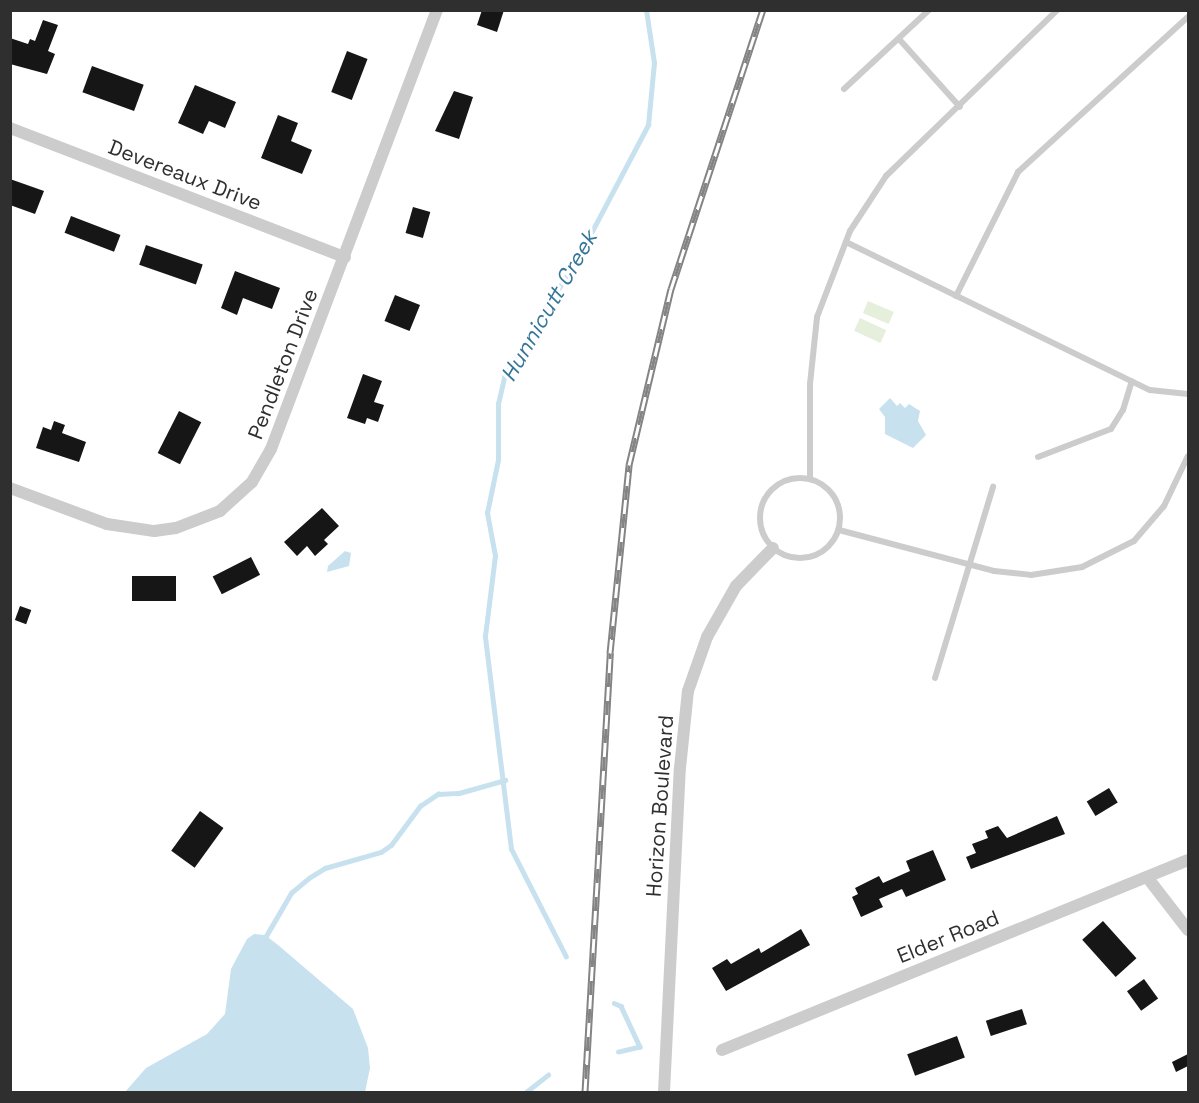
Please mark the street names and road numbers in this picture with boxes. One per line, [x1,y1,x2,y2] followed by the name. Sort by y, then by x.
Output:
[105,134,265,216] street label: Devereaux Drive
[243,285,323,443] street label: Pendleton Drive
[641,714,679,898] street label: Horizon Boulevard
[893,905,1003,969] street label: Elder Road

